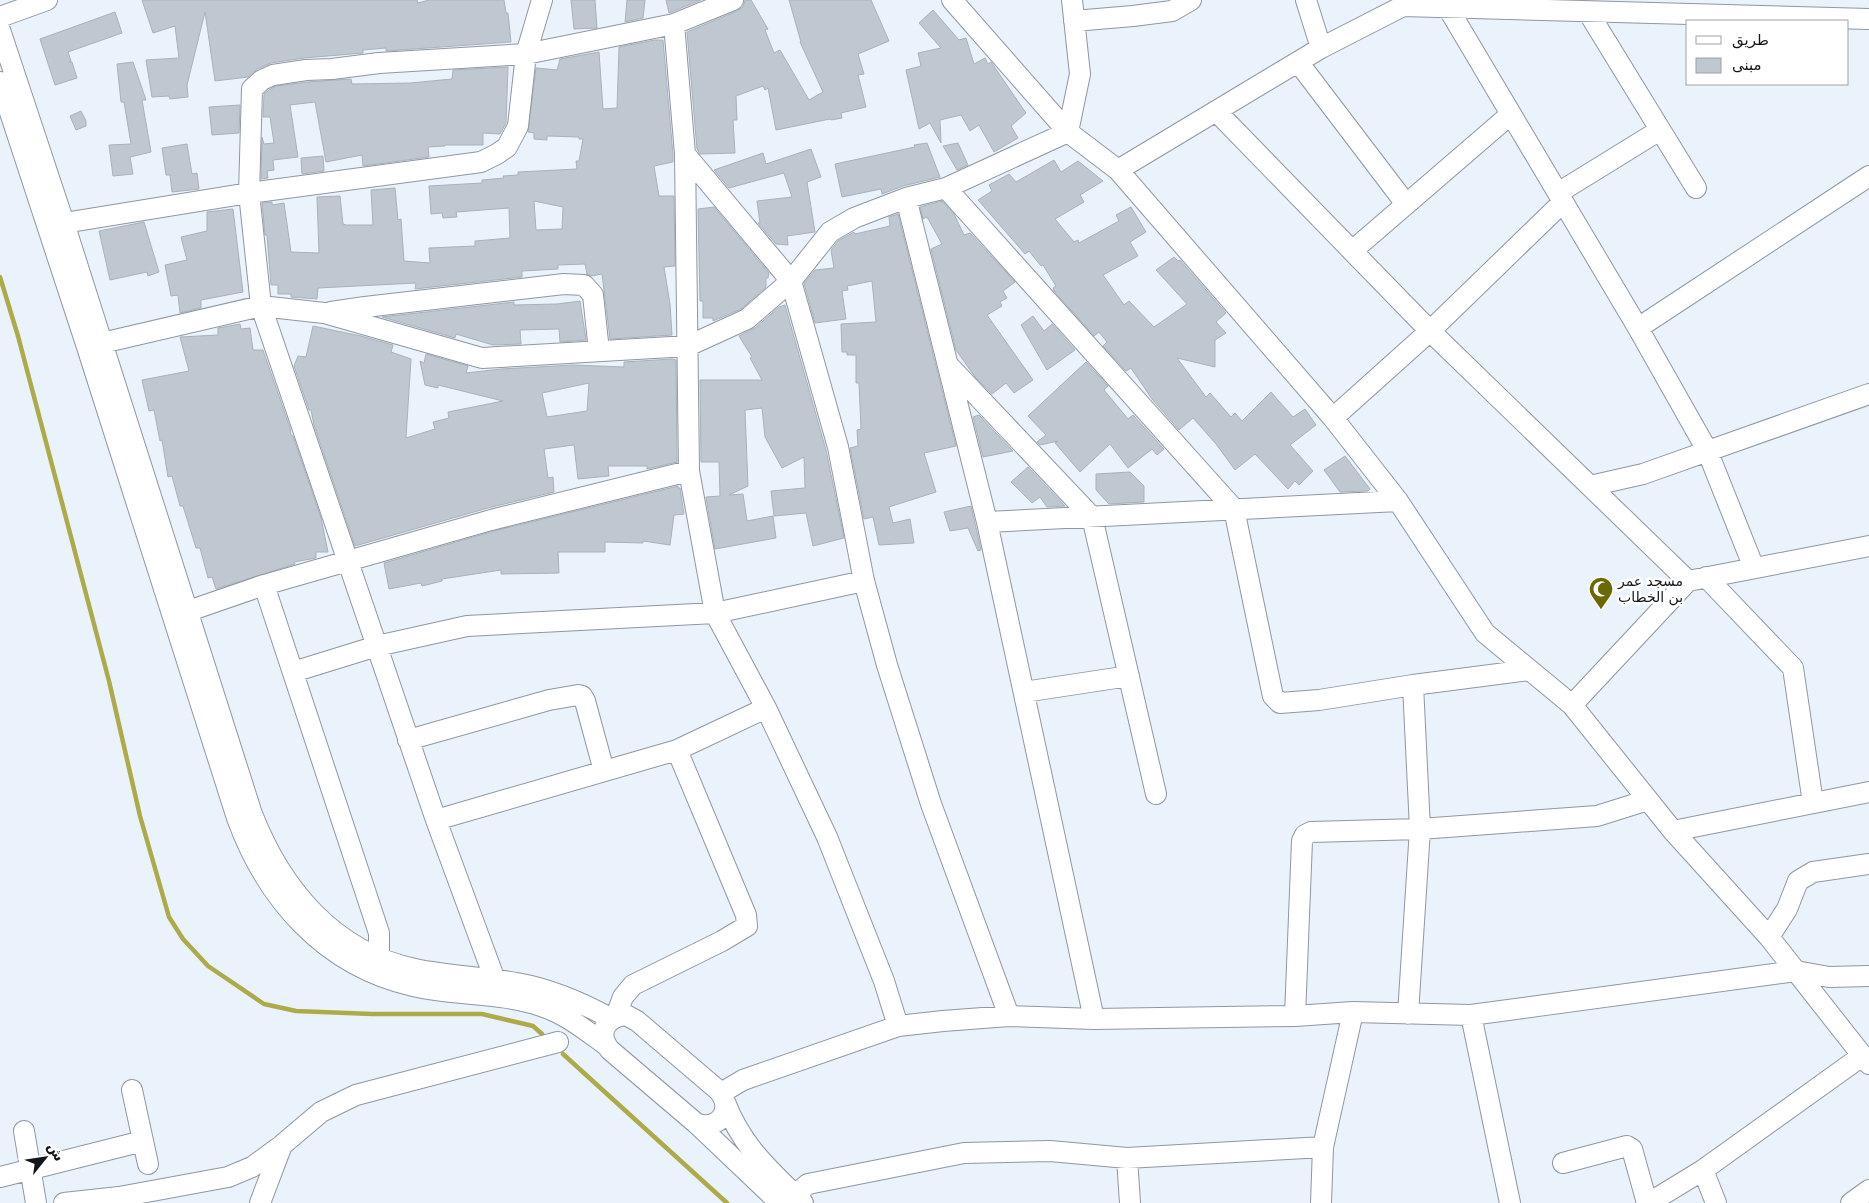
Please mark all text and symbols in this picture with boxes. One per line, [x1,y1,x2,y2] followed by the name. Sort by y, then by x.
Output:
[1686,20,1849,85] legend
[1732,31,1769,49] text: طريق
[1732,56,1762,74] text: مبنى
[1617,573,1683,606] place label: مسجد عمر بن الخطاب
[1588,576,1614,610] mosque icon: مسجد عمر بن الخطاب
[20,1133,70,1183] north arrow
[44,1139,68,1164] text: ش

